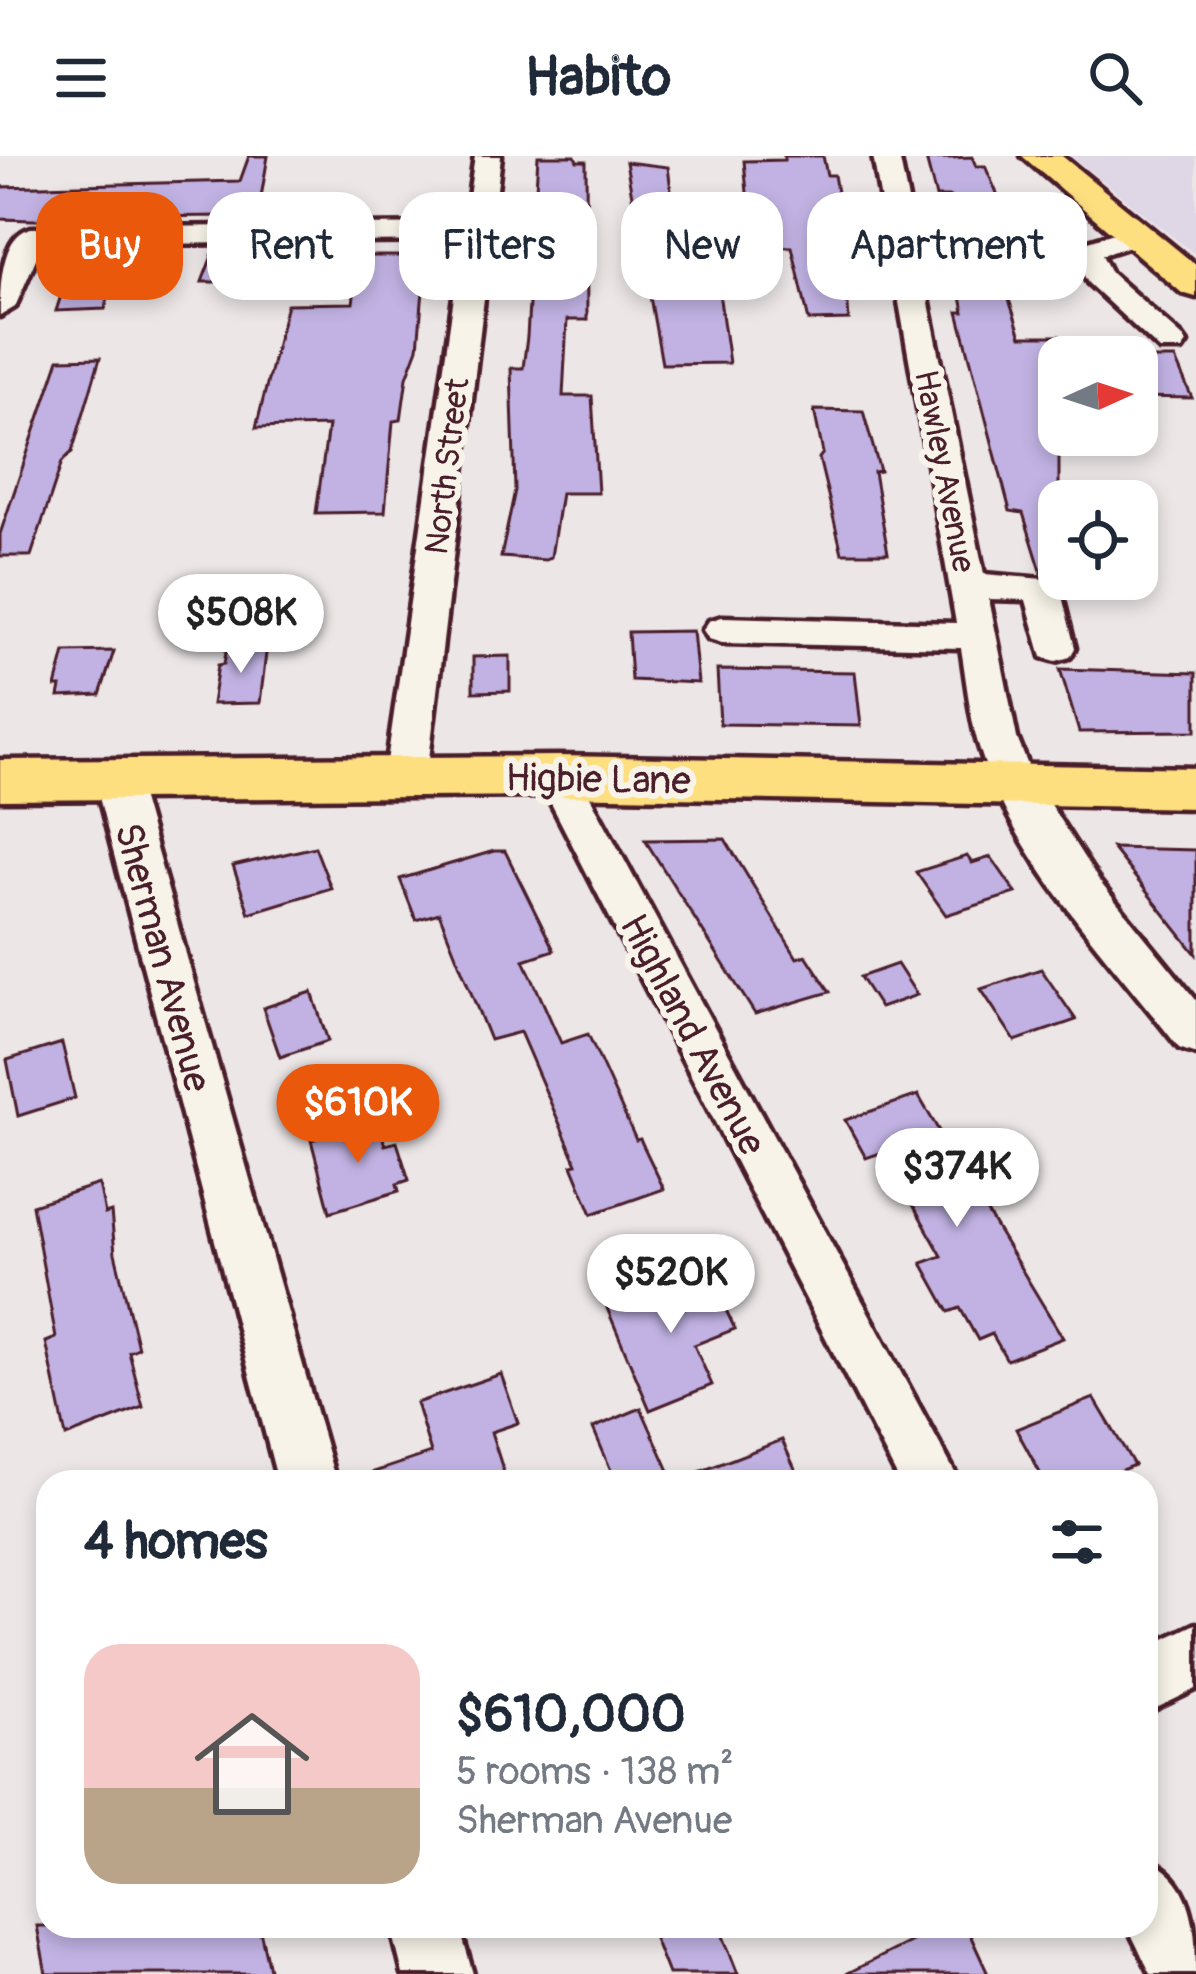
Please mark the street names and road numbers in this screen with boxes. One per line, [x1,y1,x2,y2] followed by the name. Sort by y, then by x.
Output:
[905,367,984,576] street label: Hawley Avenue
[416,375,479,557] street label: North Street
[505,753,691,806] street label: Higbie Lane
[103,818,222,1097] street label: Sherman Avenue
[609,906,777,1164] street label: Highland Avenue

